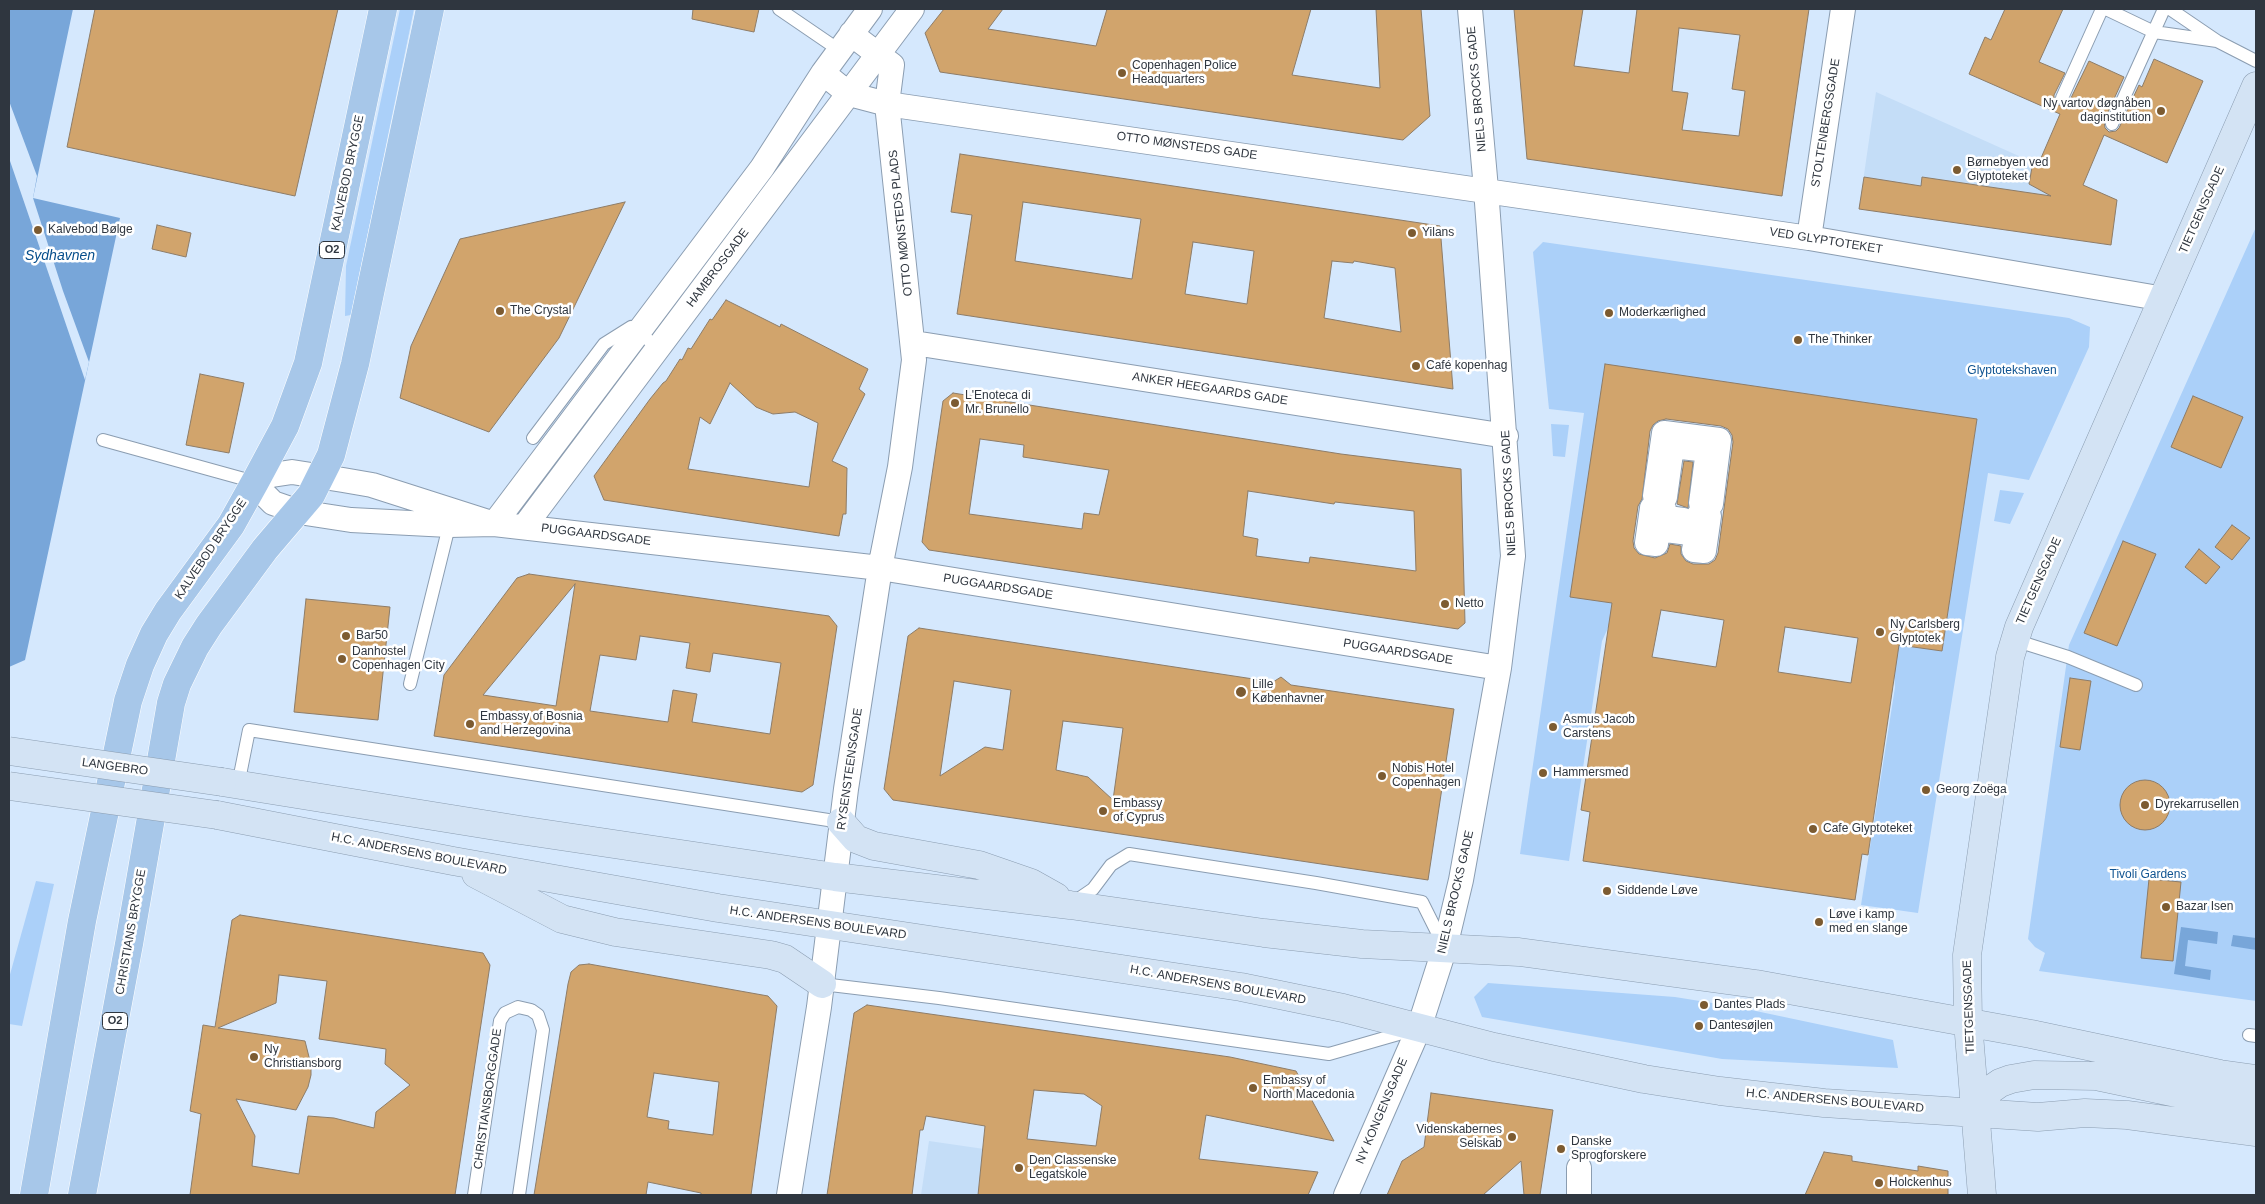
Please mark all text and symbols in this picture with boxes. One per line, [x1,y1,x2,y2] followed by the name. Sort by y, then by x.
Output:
[1464,26,1490,152] street label: NIELS BROCKS GADE
[1809,58,1843,188] street label: STOLTENBERGSGADE
[1132,59,1237,87] place label: Copenhagen Police Headquarters
[1116,67,1128,79] marker: Copenhagen Police Headquarters
[2043,97,2151,125] place label: Ny vartov døgnåben daginstitution
[2155,105,2167,117] marker: Ny vartov døgnåben daginstitution
[329,114,367,232] street label: KALVEBOD BRYGGE
[1116,129,1258,163] street label: OTTO MØNSTEDS GADE
[886,149,916,297] street label: OTTO MØNSTEDS PLADS
[1967,156,2048,184] place label: Børnebyen ved Glyptoteket
[1951,164,1963,176] marker: Børnebyen ved Glyptoteket
[2176,164,2228,256] street label: TIETGENSGADE
[48,223,133,237] place label: Kalvebod Bølge
[32,224,44,236] marker: Kalvebod Bølge
[1768,225,1884,257] street label: VED GLYPTOTEKET
[684,226,752,310] street label: HAMBROSGADE
[1422,226,1454,240] place label: Yilans
[1406,227,1418,239] marker: Yilans
[320,242,344,258] road number: O2
[25,248,95,264] water label: Sydhavnen
[510,304,571,318] place label: The Crystal
[494,305,506,317] marker: The Crystal
[1619,306,1706,320] place label: Moderkærlighed
[1603,307,1615,319] marker: Moderkærlighed
[1808,333,1872,347] place label: The Thinker
[1792,334,1804,346] marker: The Thinker
[1426,359,1507,373] place label: Café kopenhag
[1410,360,1422,372] marker: Café kopenhag
[1967,364,2057,378] park label: Glyptotekshaven
[1131,370,1289,408] street label: ANKER HEEGAARDS GADE
[965,389,1031,417] place label: L'Enoteca di Mr. Brunello
[949,397,961,409] marker: L'Enoteca di Mr. Brunello
[1499,430,1519,556] street label: NIELS BROCKS GADE
[172,496,250,602] street label: KALVEBOD BRYGGE
[540,521,652,549] street label: PUGGAARDSGADE
[2013,535,2065,627] street label: TIETGENSGADE
[942,571,1054,603] street label: PUGGAARDSGADE
[1455,597,1484,611] place label: Netto
[1439,598,1451,610] marker: Netto
[1890,618,1960,646] place label: Ny Carlsberg Glyptotek
[1874,626,1886,638] marker: Ny Carlsberg Glyptotek
[356,629,388,643] place label: Bar50
[340,630,352,642] marker: Bar50
[1342,636,1454,668] street label: PUGGAARDSGADE
[352,645,445,673] place label: Danhostel Copenhagen City
[336,653,348,665] marker: Danhostel Copenhagen City
[1252,678,1324,706] place label: Lille Københavner
[1234,685,1248,699] marker: Lille Københavner
[834,707,866,831] street label: RYSENSTEENSGADE
[480,710,583,738] place label: Embassy of Bosnia and Herzegovina
[1563,713,1635,741] place label: Asmus Jacob Carstens
[464,718,476,730] marker: Embassy of Bosnia and Herzegovina
[1547,721,1559,733] marker: Asmus Jacob Carstens
[81,755,149,779] street label: LANGEBRO
[1392,762,1461,790] place label: Nobis Hotel Copenhagen
[1553,766,1628,780] place label: Hammersmed
[1537,767,1549,779] marker: Hammersmed
[1376,770,1388,782] marker: Nobis Hotel Copenhagen
[1936,783,2007,797] place label: Georg Zoëga
[1920,784,1932,796] marker: Georg Zoëga
[1113,797,1164,825] place label: Embassy of Cyprus
[2155,798,2239,812] place label: Dyrekarrusellen
[2139,799,2151,811] marker: Dyrekarrusellen
[1097,805,1109,817] marker: Embassy of Cyprus
[1823,822,1912,836] place label: Cafe Glyptoteket
[1807,823,1819,835] marker: Cafe Glyptoteket
[1435,829,1477,955] street label: NIELS BROCKS GADE
[330,830,508,878] street label: H.C. ANDERSENS BOULEVARD
[113,868,149,996] street label: CHRISTIANS BRYGGE
[2110,868,2186,882] park label: Tivoli Gardens
[1617,884,1698,898] place label: Siddende Løve
[1601,885,1613,897] marker: Siddende Løve
[2176,900,2233,914] place label: Bazar Isen
[2160,901,2172,913] marker: Bazar Isen
[729,903,907,943] street label: H.C. ANDERSENS BOULEVARD
[1829,908,1908,936] place label: Løve i kamp med en slange
[1813,916,1825,928] marker: Løve i kamp med en slange
[1960,960,1978,1054] street label: TIETGENSGADE
[1129,962,1307,1008] street label: H.C. ANDERSENS BOULEVARD
[1714,998,1785,1012] place label: Dantes Plads
[1698,999,1710,1011] marker: Dantes Plads
[102,1012,128,1030] road number: O2
[1709,1019,1773,1033] place label: Dantesøjlen
[1693,1020,1705,1032] marker: Dantesøjlen
[471,1028,505,1170] street label: CHRISTIANSBORGGADE
[264,1043,341,1071] place label: Ny Christiansborg
[248,1051,260,1063] marker: Ny Christiansborg
[1353,1056,1411,1166] street label: NY KONGENSGADE
[1263,1074,1354,1102] place label: Embassy of North Macedonia
[1247,1082,1259,1094] marker: Embassy of North Macedonia
[1745,1086,1925,1116] street label: H.C. ANDERSENS BOULEVARD
[1416,1123,1502,1151] place label: Videnskabernes Selskab
[1506,1131,1518,1143] marker: Videnskabernes Selskab
[1571,1135,1646,1163] place label: Danske Sprogforskere
[1555,1143,1567,1155] marker: Danske Sprogforskere
[1029,1154,1116,1182] place label: Den Classenske Legatskole
[1013,1162,1025,1174] marker: Den Classenske Legatskole
[1889,1176,1952,1190] place label: Holckenhus
[1873,1177,1885,1189] marker: Holckenhus

